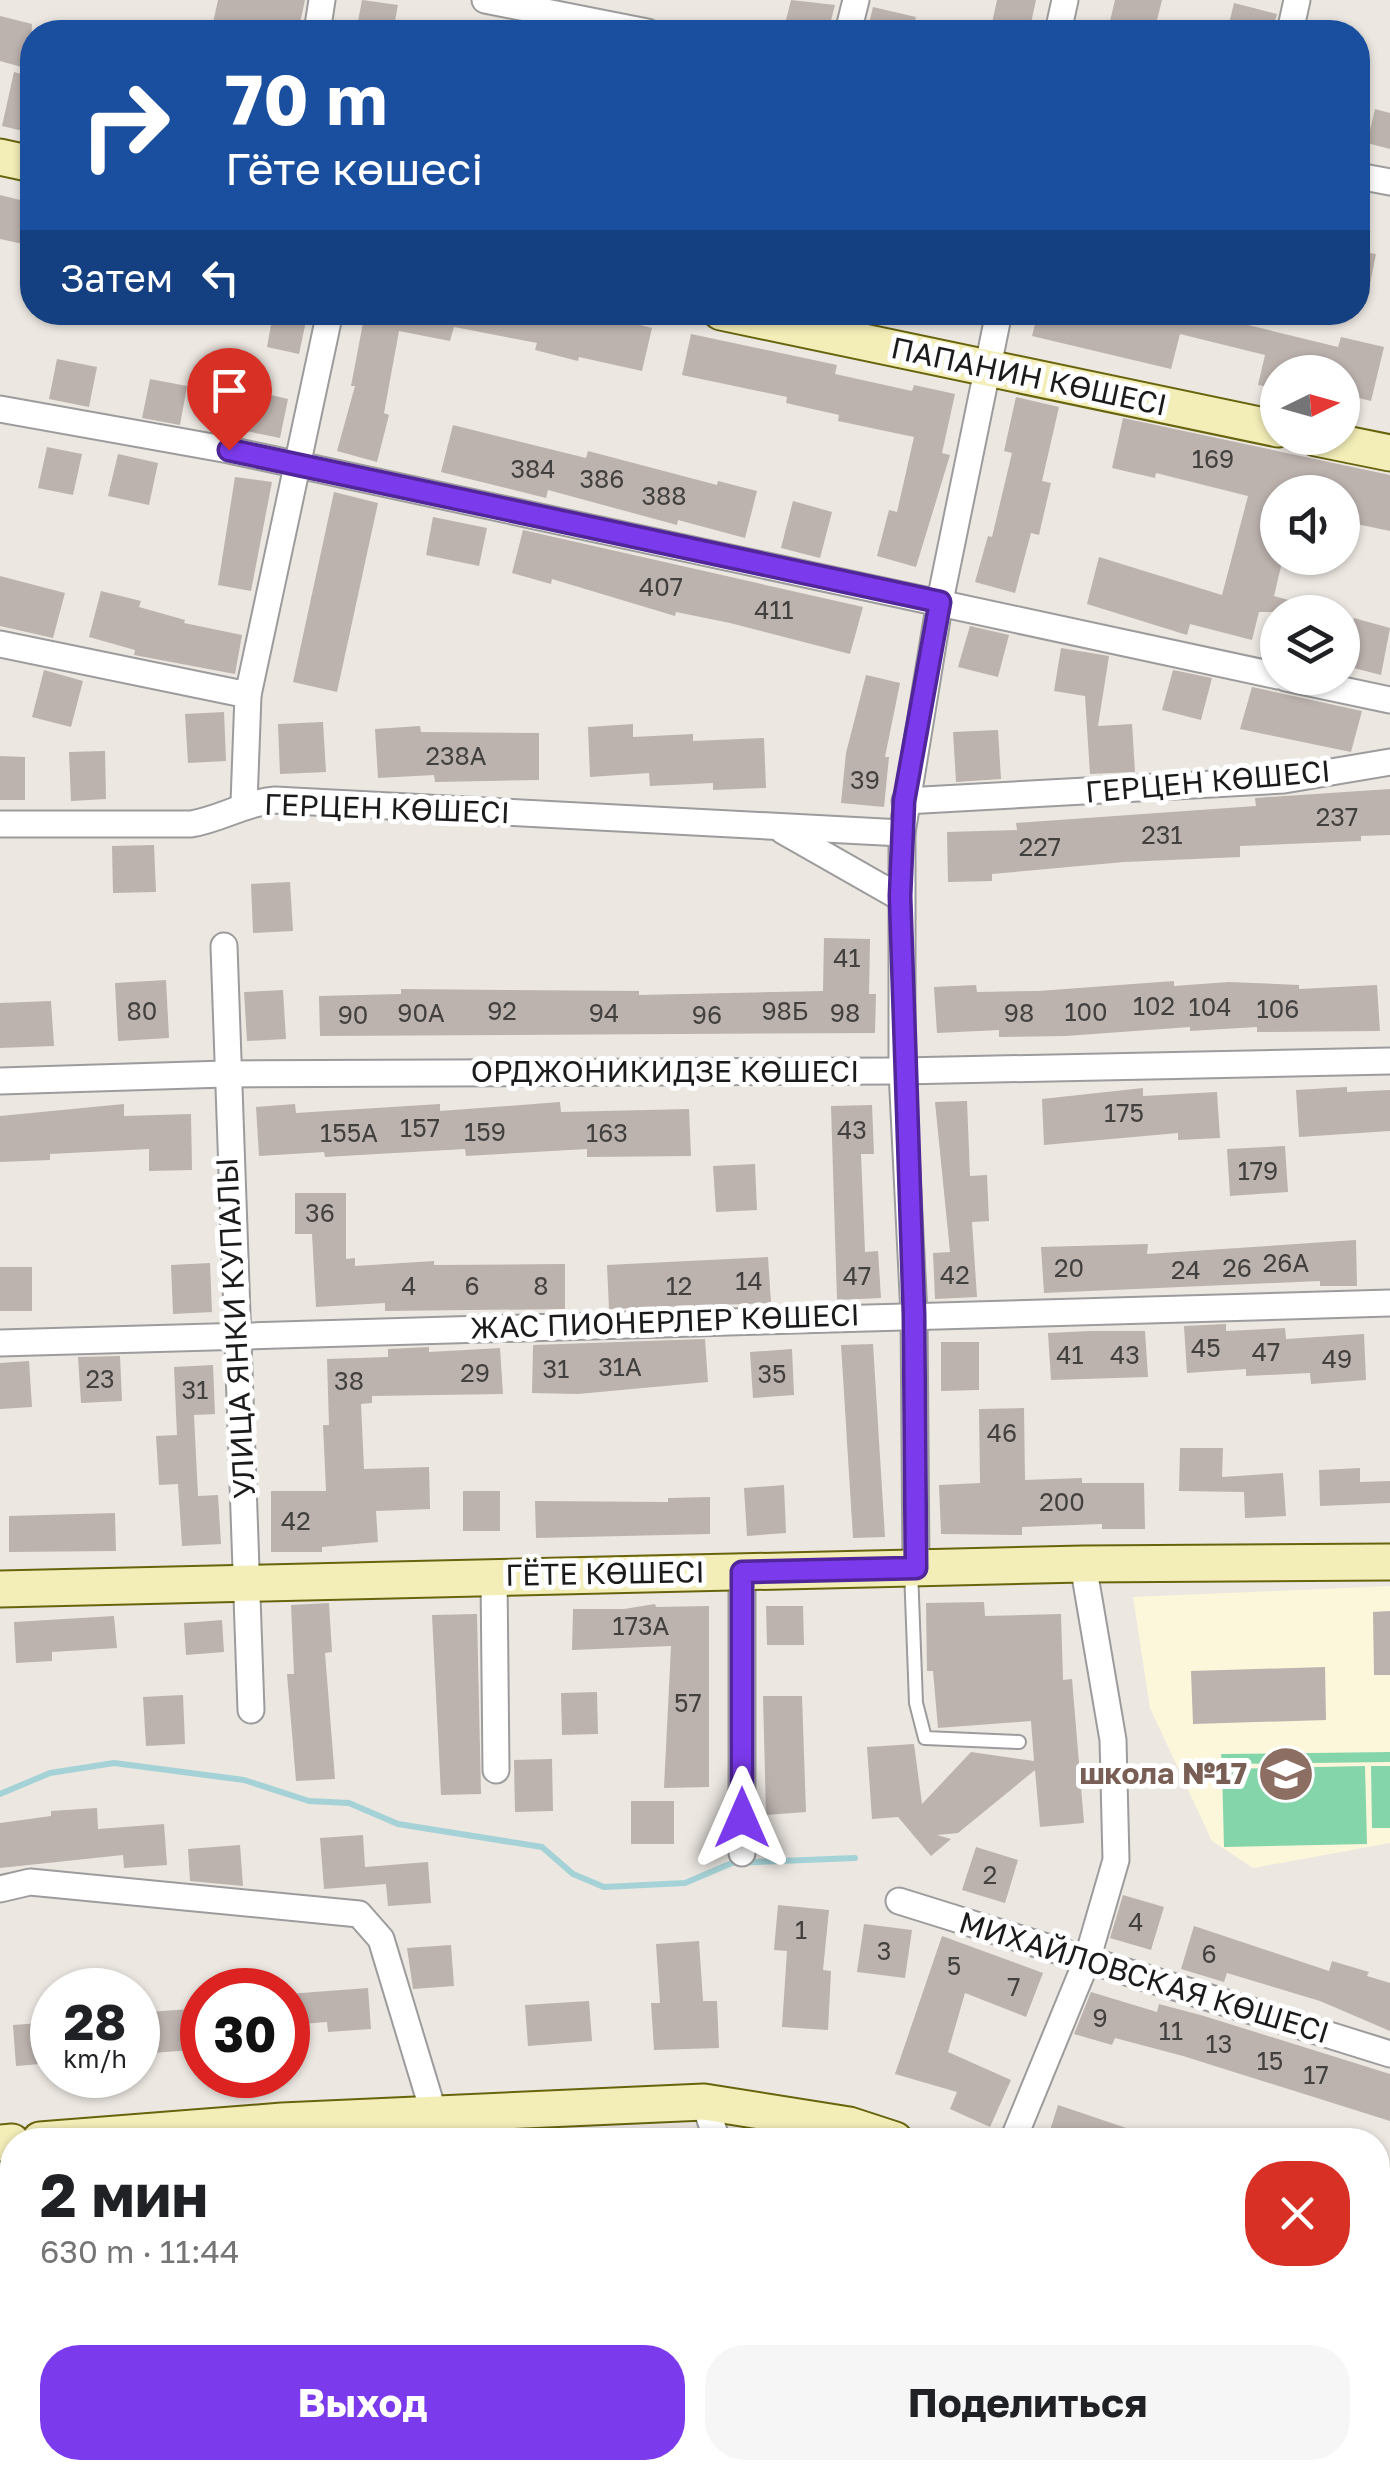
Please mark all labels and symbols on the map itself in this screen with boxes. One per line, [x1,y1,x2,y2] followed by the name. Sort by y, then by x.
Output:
[888,329,1170,423] street label: ПАПАНИН КӨШЕСІ
[187,348,272,451] pin
[1260,355,1360,455] north arrow
[1192,443,1234,474] house number: 169
[510,453,556,484] house number: 384
[579,463,625,494] house number: 386
[641,480,687,511] house number: 388
[639,571,683,602] house number: 407
[754,594,794,625] house number: 411
[425,740,487,771] house number: 238А
[1084,752,1332,810] street label: ГЕРЦЕН КӨШЕСІ
[850,764,880,795] house number: 39
[263,786,511,830] street label: ГЕРЦЕН КӨШЕСІ
[1316,801,1358,832] house number: 237
[1141,819,1183,850] house number: 231
[1019,831,1061,862] house number: 227
[833,942,861,973] house number: 41
[1133,990,1175,1021] house number: 102
[1189,991,1231,1022] house number: 104
[1257,993,1299,1024] house number: 106
[127,995,157,1026] house number: 80
[487,995,517,1026] house number: 92
[761,995,809,1026] house number: 98Б
[1064,996,1108,1027] house number: 100
[397,997,445,1028] house number: 90А
[589,997,619,1028] house number: 94
[830,997,860,1028] house number: 98
[1004,997,1034,1028] house number: 98
[338,999,368,1030] house number: 90
[692,999,722,1030] house number: 96
[471,1053,859,1089] street label: ОРДЖОНИКИДЗЕ КӨШЕСІ
[1104,1097,1144,1128] house number: 175
[400,1112,440,1143] house number: 157
[837,1114,867,1145] house number: 43
[464,1116,506,1147] house number: 159
[320,1117,378,1148] house number: 155А
[586,1117,628,1148] house number: 163
[1238,1155,1278,1186] house number: 179
[208,1157,262,1499] street label: УЛИЦА ЯНКИ КУПАЛЫ
[305,1197,335,1228] house number: 36
[1263,1247,1309,1278] house number: 26А
[1054,1252,1084,1283] house number: 20
[1222,1252,1252,1283] house number: 26
[1171,1254,1201,1285] house number: 24
[940,1259,970,1290] house number: 42
[843,1260,871,1291] house number: 47
[735,1265,763,1296] house number: 14
[401,1270,417,1301] house number: 4
[464,1270,480,1301] house number: 6
[533,1270,549,1301] house number: 8
[666,1270,692,1301] house number: 12
[469,1296,861,1346] street label: ЖАС ПИОНЕРЛЕР КӨШЕСІ
[1191,1332,1221,1363] house number: 45
[1252,1336,1280,1367] house number: 47
[1056,1339,1084,1370] house number: 41
[1110,1339,1140,1370] house number: 43
[1322,1343,1352,1374] house number: 49
[598,1351,642,1382] house number: 31А
[543,1353,569,1384] house number: 31
[460,1357,490,1388] house number: 29
[757,1358,787,1389] house number: 35
[85,1363,115,1394] house number: 23
[334,1365,364,1396] house number: 38
[182,1374,208,1405] house number: 31
[987,1417,1017,1448] house number: 46
[1039,1486,1085,1517] house number: 200
[281,1505,311,1536] house number: 42
[505,1553,705,1593] street label: ГЁТЕ КӨШЕСІ
[613,1610,670,1641] house number: 173А
[674,1687,702,1718] house number: 57
[1256,1744,1316,1804] school or university icon: школа №17
[1079,1755,1247,1791] place label: школа №17
[690,1766,794,1870] position arrow
[983,1859,997,1890] house number: 2
[955,1904,1334,2051] street label: МИХАЙЛОВСКАЯ КӨШЕСІ
[1128,1906,1144,1937] house number: 4
[795,1914,807,1945] house number: 1
[877,1935,891,1966] house number: 3
[1201,1938,1217,1969] house number: 6
[947,1950,961,1981] house number: 5
[180,1968,310,2098] speed limit sign: 30
[1007,1971,1021,2002] house number: 7
[1092,2002,1108,2033] house number: 9
[1159,2015,1183,2046] house number: 11
[1206,2028,1232,2059] house number: 13
[1257,2045,1283,2076] house number: 15
[1303,2059,1329,2090] house number: 17

